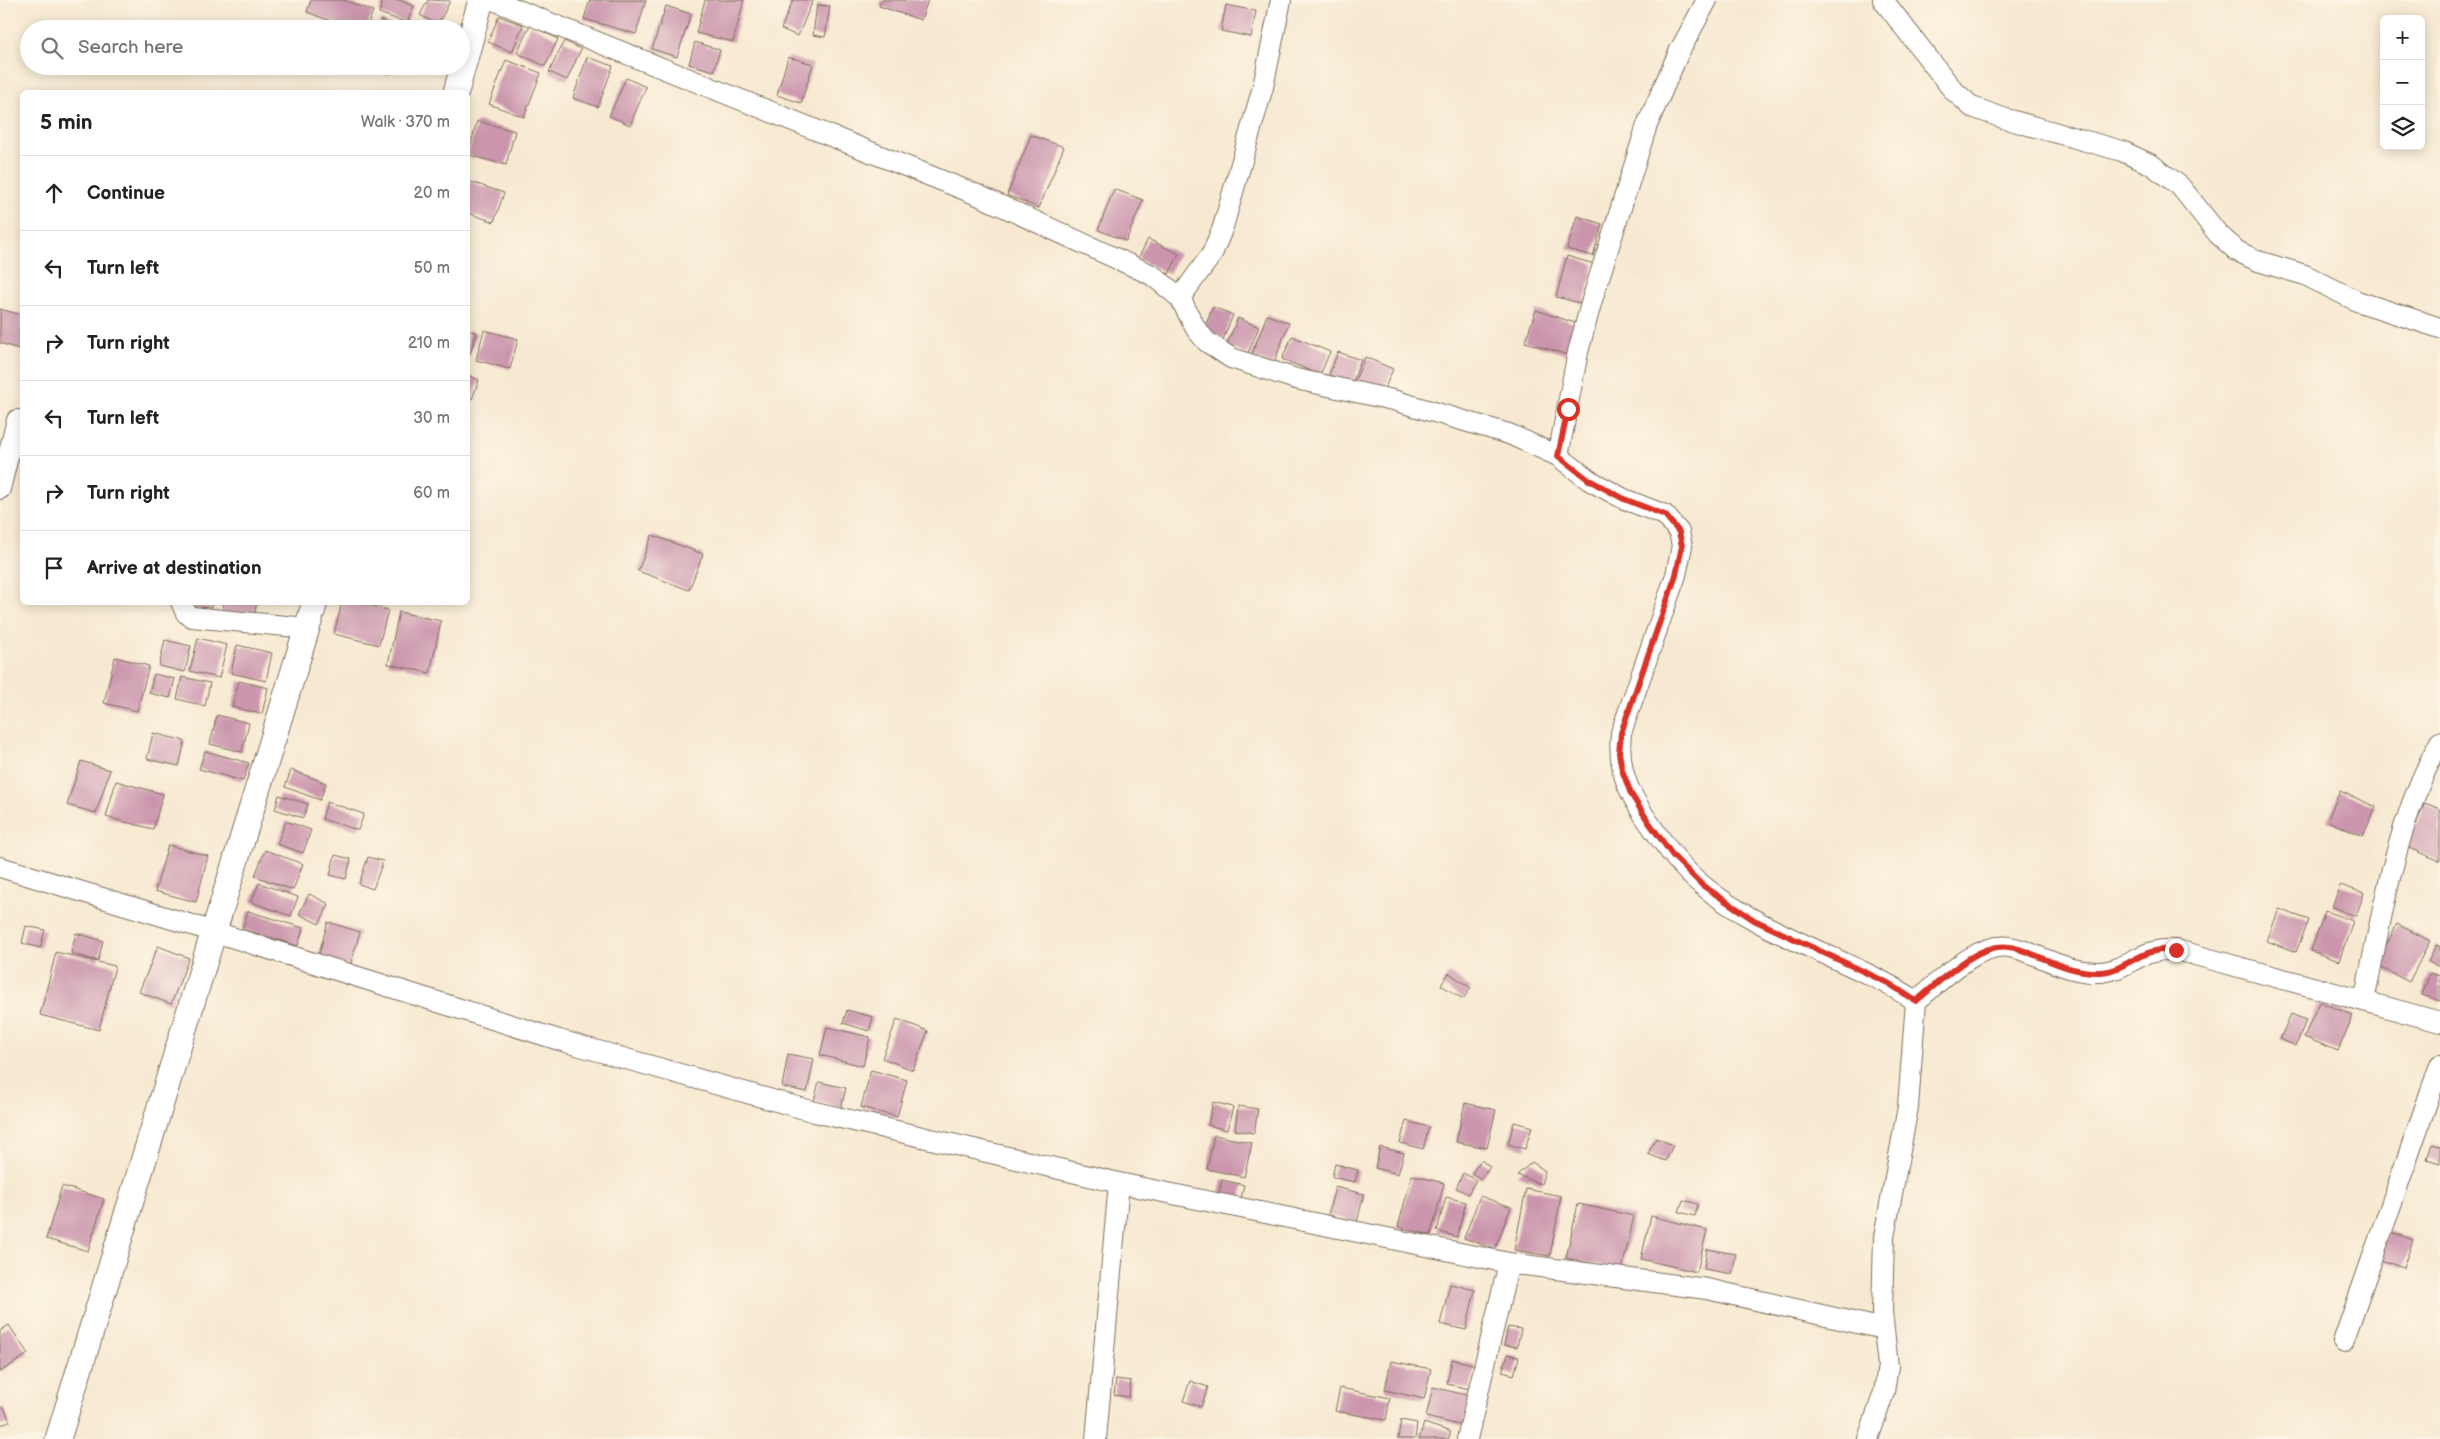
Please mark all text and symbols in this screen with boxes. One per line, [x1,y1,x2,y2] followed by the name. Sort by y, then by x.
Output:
[2380,15,2425,150] map controls
[2380,15,2425,60] button: +
[20,20,470,75] search box
[38,34,66,62] icon: search
[78,36,183,59] text: Search here
[2380,60,2425,105] button: −
[2380,105,2425,150] button: layers
[40,110,93,135] text: 5 min
[361,113,450,132] text: Walk · 370 m
[40,179,68,207] icon: ahead
[87,182,165,205] text: Continue
[414,184,450,203] text: 20 m
[40,254,68,282] icon: left
[87,257,159,280] text: Turn left
[414,259,450,278] text: 50 m
[40,329,68,357] icon: right
[87,332,170,355] text: Turn right
[408,334,450,353] text: 210 m
[1557,398,1580,421] route start
[40,404,68,432] icon: left
[87,407,159,430] text: Turn left
[413,409,450,428] text: 30 m
[40,479,68,507] icon: right
[87,482,170,505] text: Turn right
[413,484,450,503] text: 60 m
[40,554,68,582] icon: arrive
[87,557,262,580] text: Arrive at destination
[2165,939,2188,962] route end

